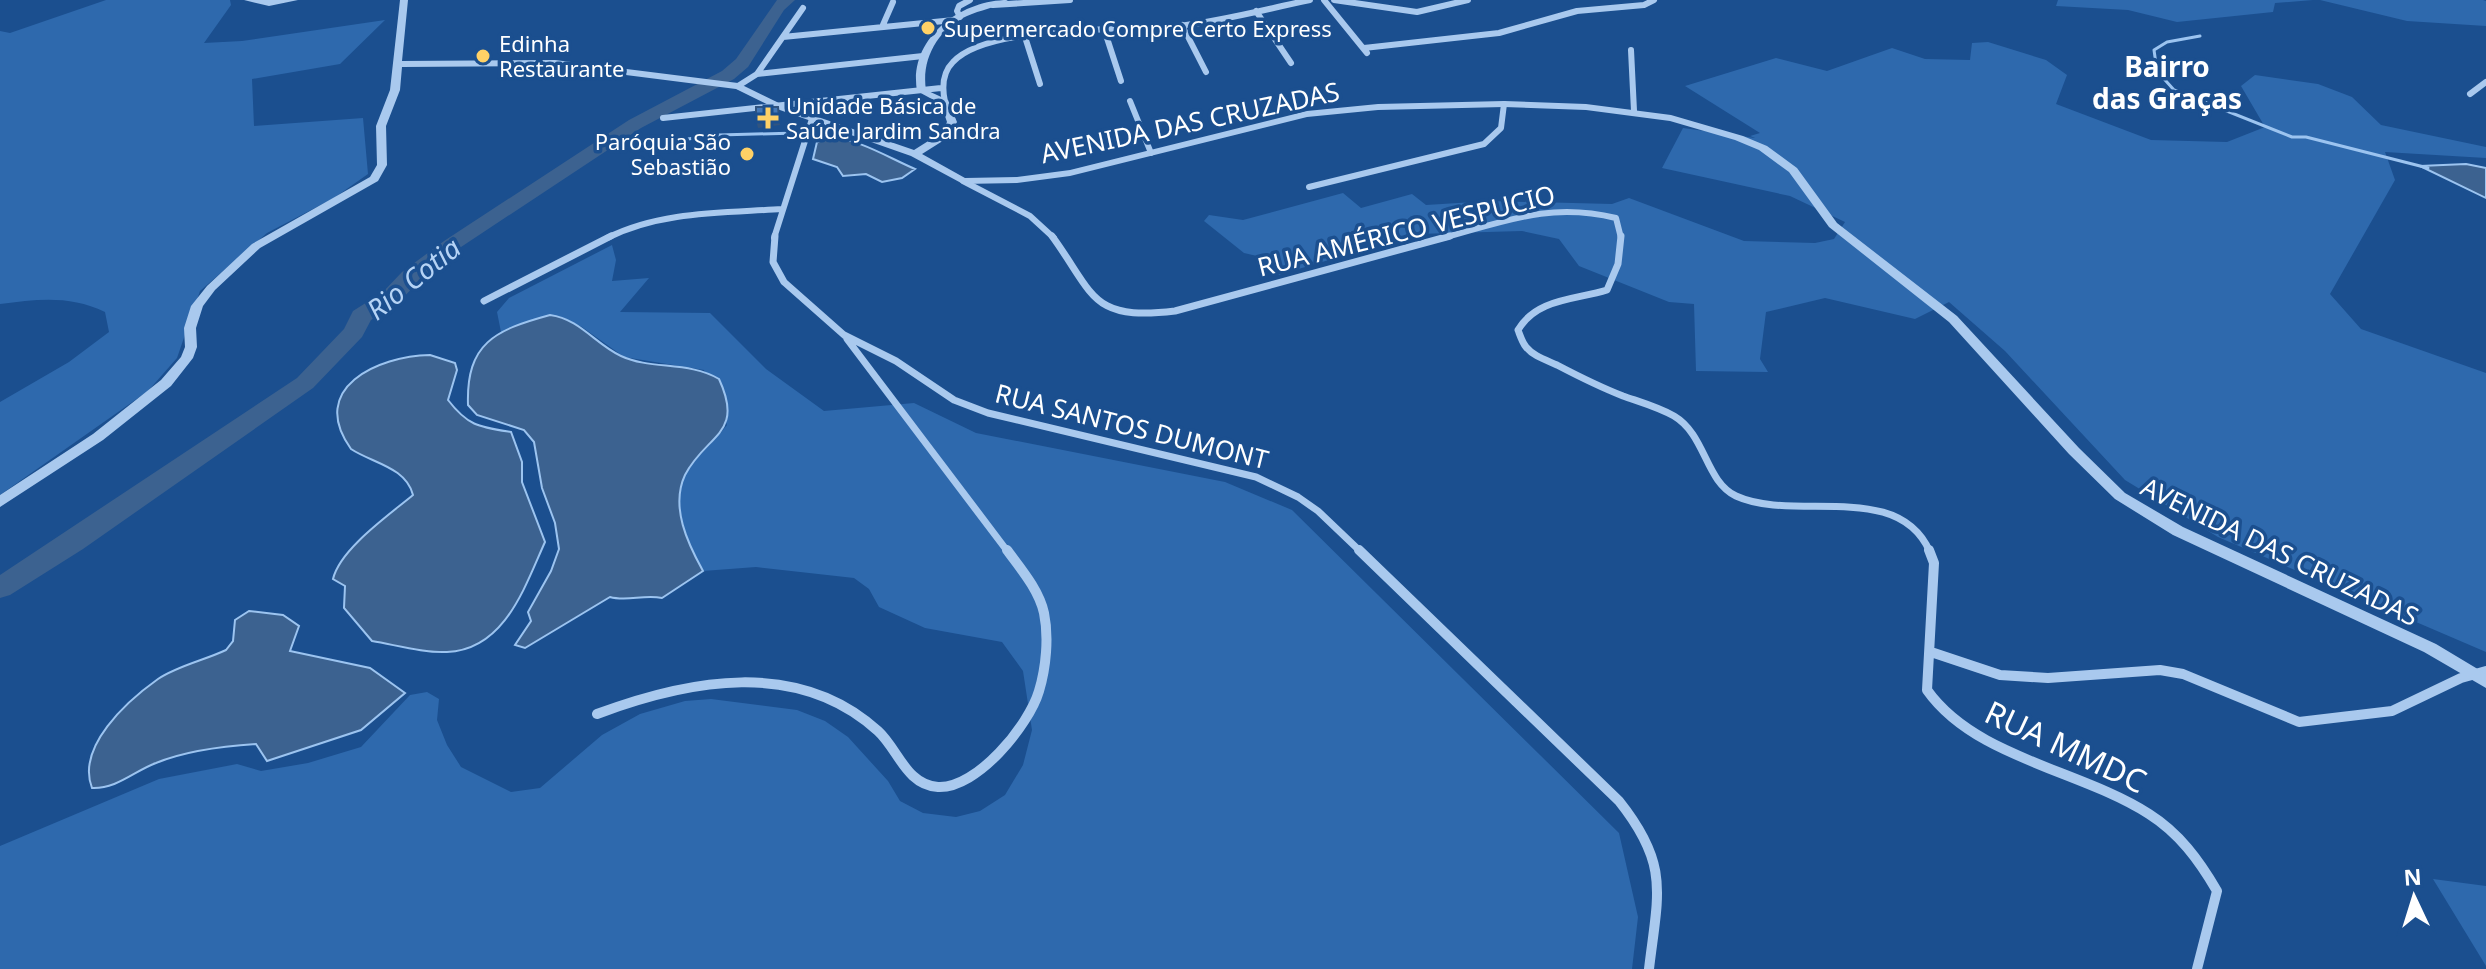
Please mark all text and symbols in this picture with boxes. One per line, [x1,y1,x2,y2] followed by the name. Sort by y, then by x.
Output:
[944,13,1332,43] place label: Supermercado Compre Certo Express
[919,19,937,37] marker: Supermercado Compre Certo Express
[499,28,624,83] place label: Edinha Restaurante
[474,47,492,65] marker: Edinha Restaurante
[2092,47,2242,117] district label: Bairro das Graças
[1037,73,1343,171] street label: AVENIDA DAS CRUZADAS
[786,90,1001,145] place label: Unidade Básica de Saúde Jardim Sandra
[757,107,779,129] marker: Unidade Básica de Saúde Jardim Sandra
[595,126,731,181] place label: Paróquia São Sebastião
[738,145,756,163] marker: Paróquia São Sebastião
[1253,176,1559,284] street label: RUA AMÉRICO VESPUCIO
[358,228,468,328] water label: Rio Cotia
[992,375,1273,478] street label: RUA SANTOS DUMONT
[2135,468,2425,634] street label: AVENIDA DAS CRUZADAS
[1978,690,2154,802] street label: RUA MMDC
[2374,857,2454,937] north arrow
[2403,860,2423,892] text: N

